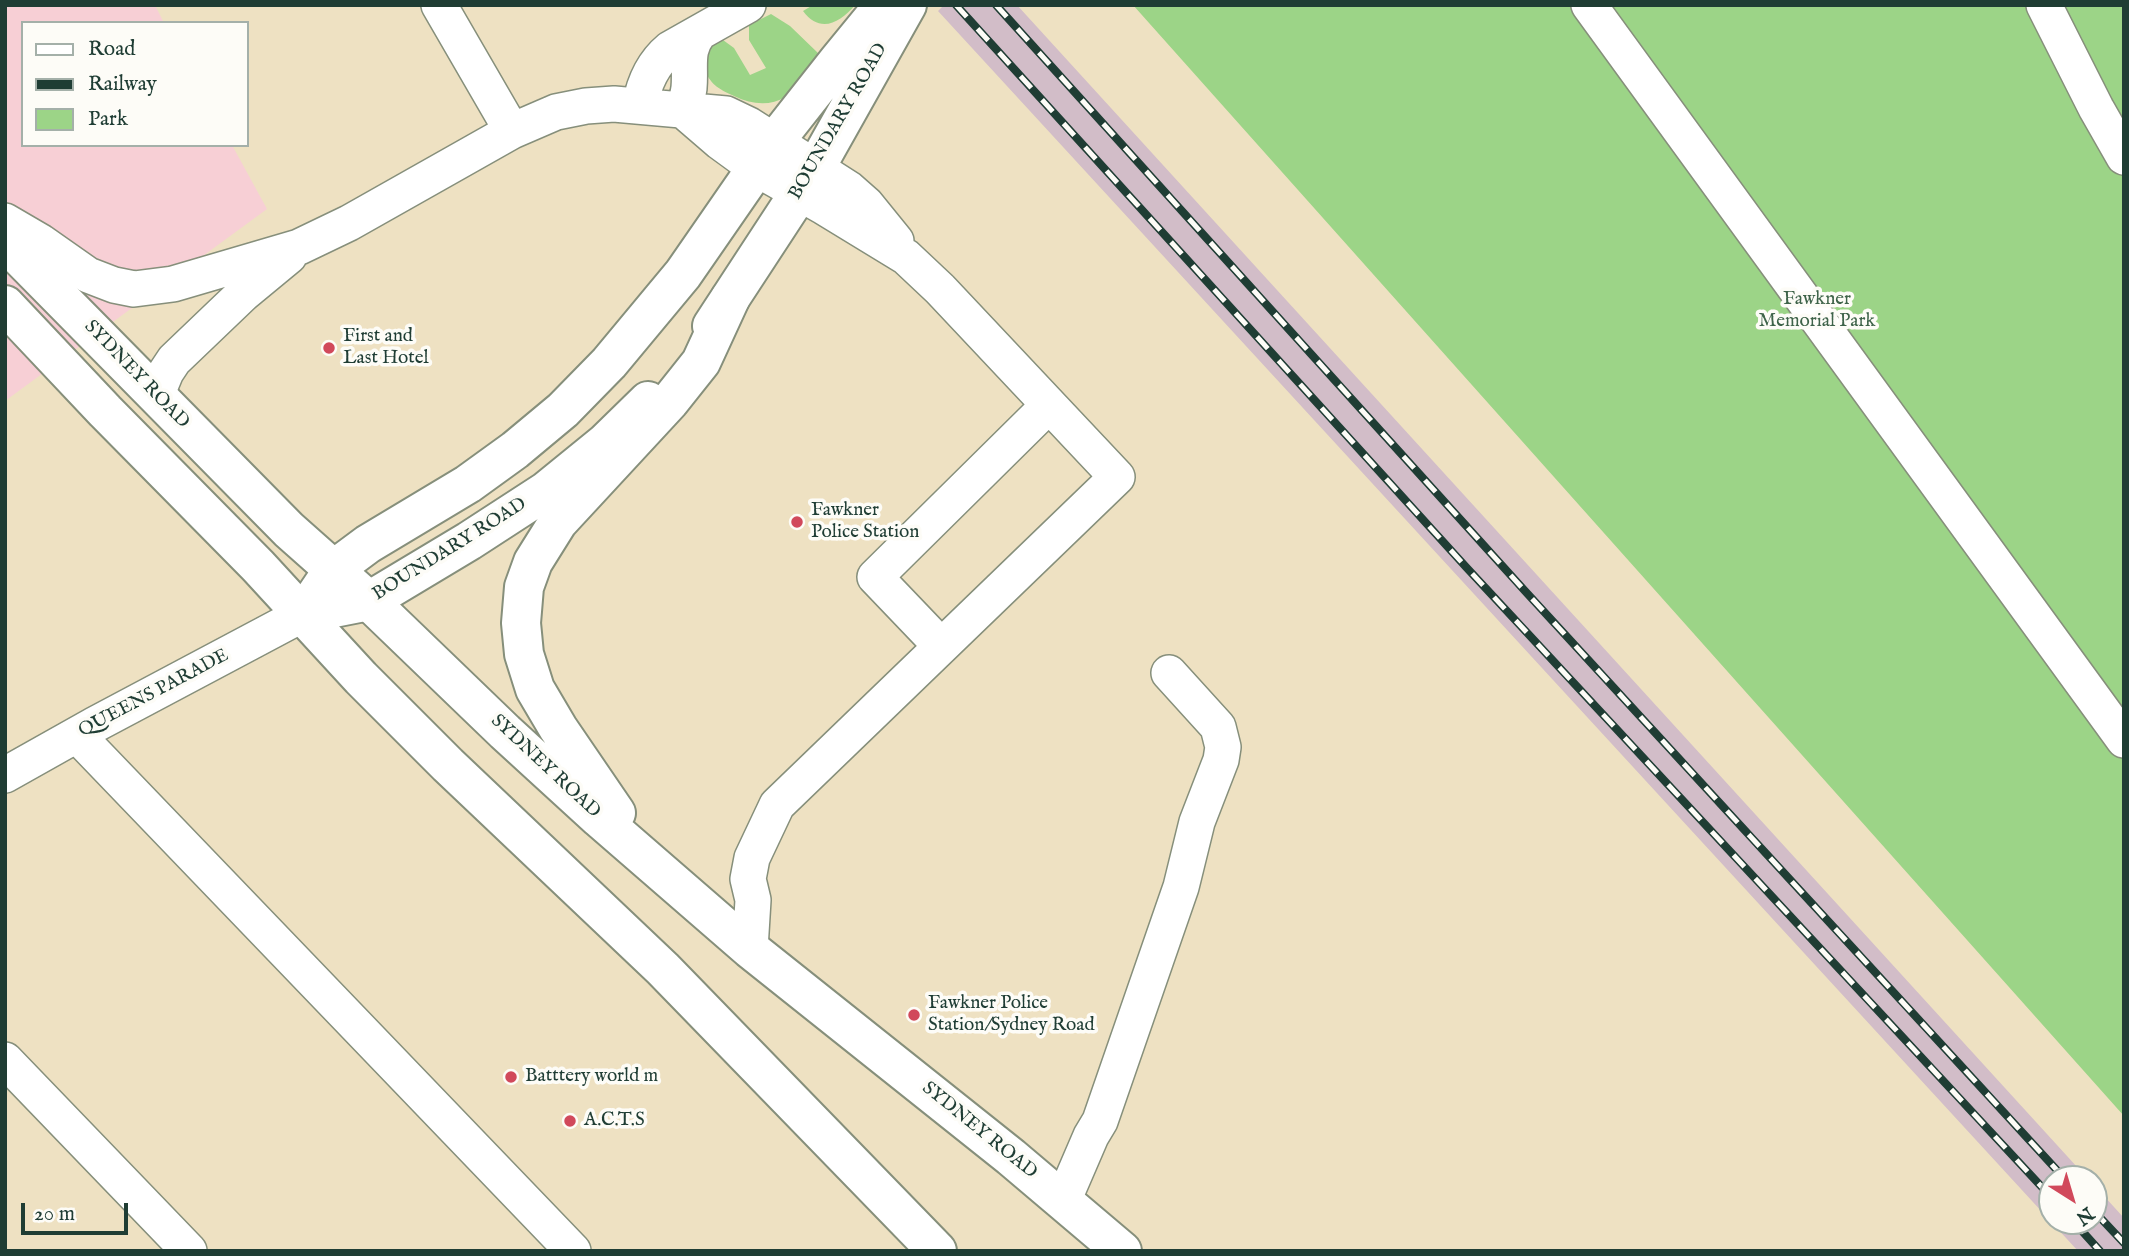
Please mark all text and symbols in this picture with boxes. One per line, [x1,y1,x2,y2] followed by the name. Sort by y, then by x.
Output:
[21,21,248,147] legend
[88,36,135,63] text: Road
[785,40,893,204] street label: BOUNDARY ROAD
[88,71,157,98] text: Railway
[88,106,128,133] text: Park
[1759,289,1875,333] park label: Fawkner Memorial Park
[79,316,193,434] street label: SYDNEY ROAD
[343,326,429,370] place label: First and Last Hotel
[321,340,337,356] marker: First and Last Hotel
[369,493,531,607] street label: BOUNDARY ROAD
[811,500,919,544] place label: Fawkner Police Station
[789,514,805,530] marker: Fawkner Police Station
[75,645,233,743] street label: QUEENS PARADE
[485,710,605,824] street label: SYDNEY ROAD
[928,993,1095,1037] place label: Fawkner Police Station/Sydney Road
[906,1007,922,1023] marker: Fawkner Police Station/Sydney Road
[525,1066,658,1088] place label: Batttery world m
[503,1069,519,1085] marker: Batttery world m
[917,1078,1041,1184] street label: SYDNEY ROAD
[584,1110,645,1132] place label: A.C.T.S
[562,1113,578,1129] marker: A.C.T.S
[2038,1165,2108,1235] north arrow
[24,1190,131,1234] scale bar
[34,1201,75,1228] text: 20 m
[2071,1201,2098,1230] text: N

